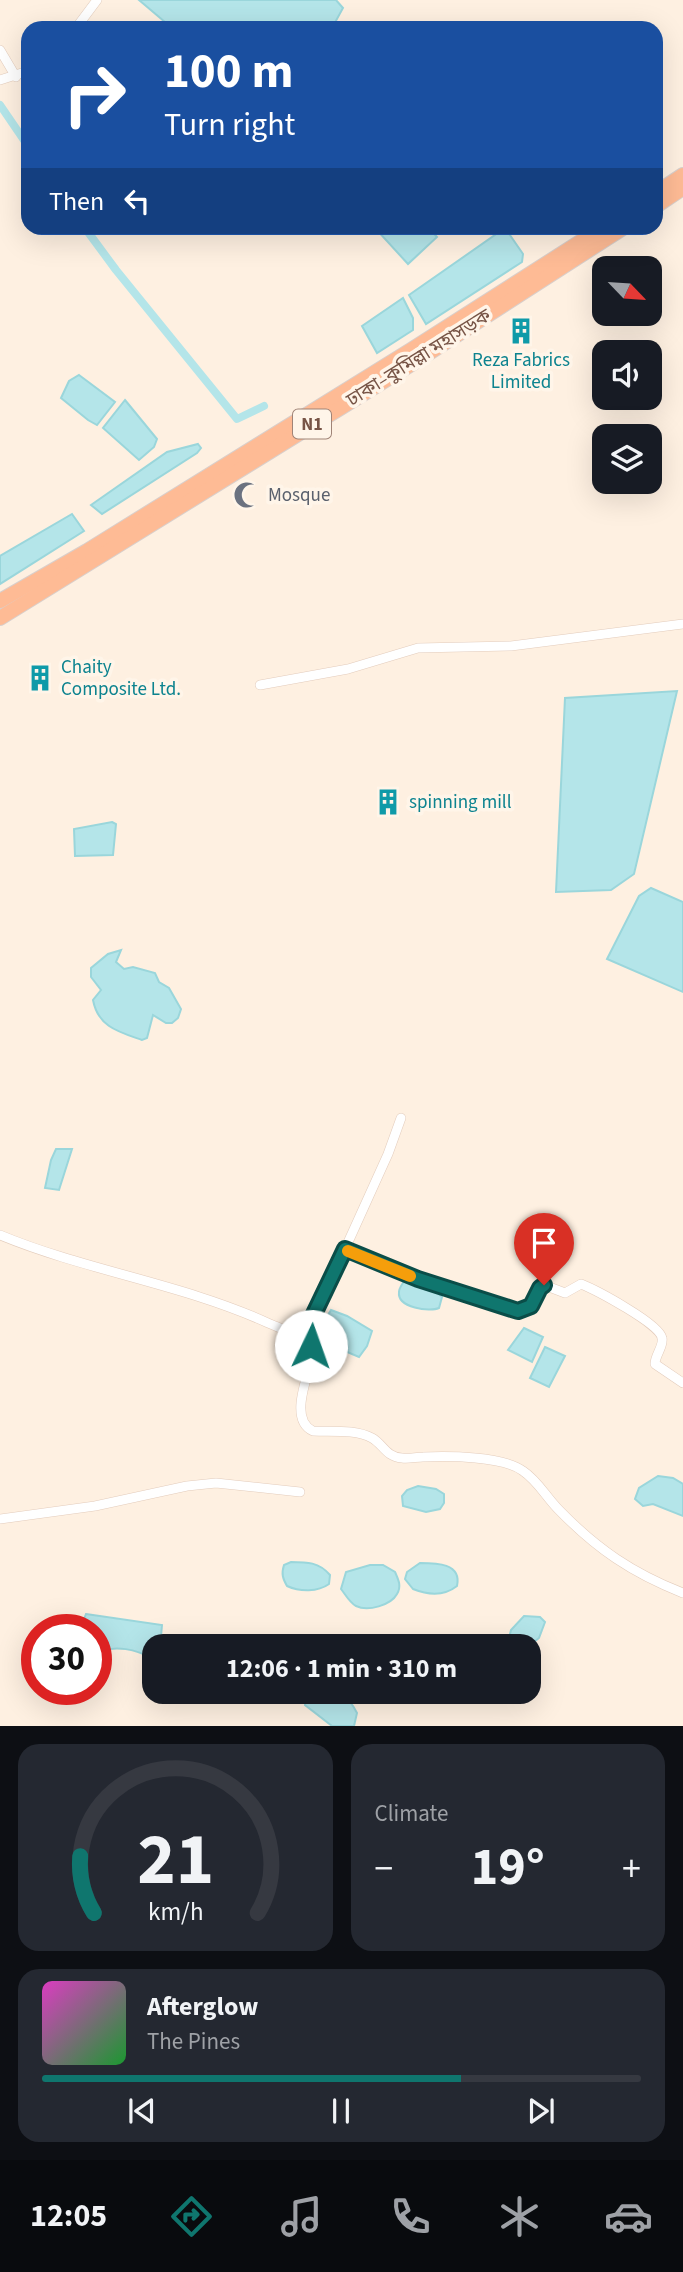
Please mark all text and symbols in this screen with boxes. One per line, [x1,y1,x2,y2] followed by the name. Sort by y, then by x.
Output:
[164,37,293,107] text: 100 m
[49,49,140,140] icon: right
[164,102,295,148] text: Turn right
[118,182,156,220] icon: left
[49,183,104,220] text: Then
[592,256,662,326] north arrow
[592,256,662,494] map controls
[341,302,497,414] street label: ঢাকা–কুমিল্লা মহাসড়ক
[506,316,536,346] building icon: Reza Fabrics Limited
[592,340,662,410] button: sound
[472,347,570,396] place label: Reza Fabrics Limited
[293,410,331,438] road number: N1
[592,424,662,494] button: layers
[232,480,262,510] mosque icon: Mosque
[268,482,330,509] place label: Mosque
[61,654,181,703] place label: Chaity Composite Ltd.
[25,663,55,693] building icon: Chaity Composite Ltd.
[373,787,403,817] building icon: spinning mill
[409,789,512,816] place label: spinning mill
[514,1213,574,1285] pin
[525,1224,563,1262] icon: arrive
[274,1309,348,1383] position arrow
[21,1614,112,1705] speed limit sign: 30
[226,1650,457,1687] text: 12:06 · 1 min · 310 m
[375,1797,448,1830] text: Climate
[137,1809,214,1913] text: 21
[471,1831,545,1905] text: 19°
[375,1842,393,1896] text: −
[622,1842,641,1896] text: +
[148,1894,203,1930] text: km/h
[147,1988,258,2025] text: Afterglow
[147,2025,240,2058] text: The Pines
[123,2092,161,2130] icon: previous
[322,2092,360,2130] icon: pause
[522,2092,560,2130] icon: next
[167,2192,216,2241] icon: directions
[277,2192,326,2241] icon: music
[386,2192,435,2241] icon: phone
[495,2192,544,2241] icon: climate
[604,2192,653,2241] icon: car
[30,2193,107,2239] text: 12:05

